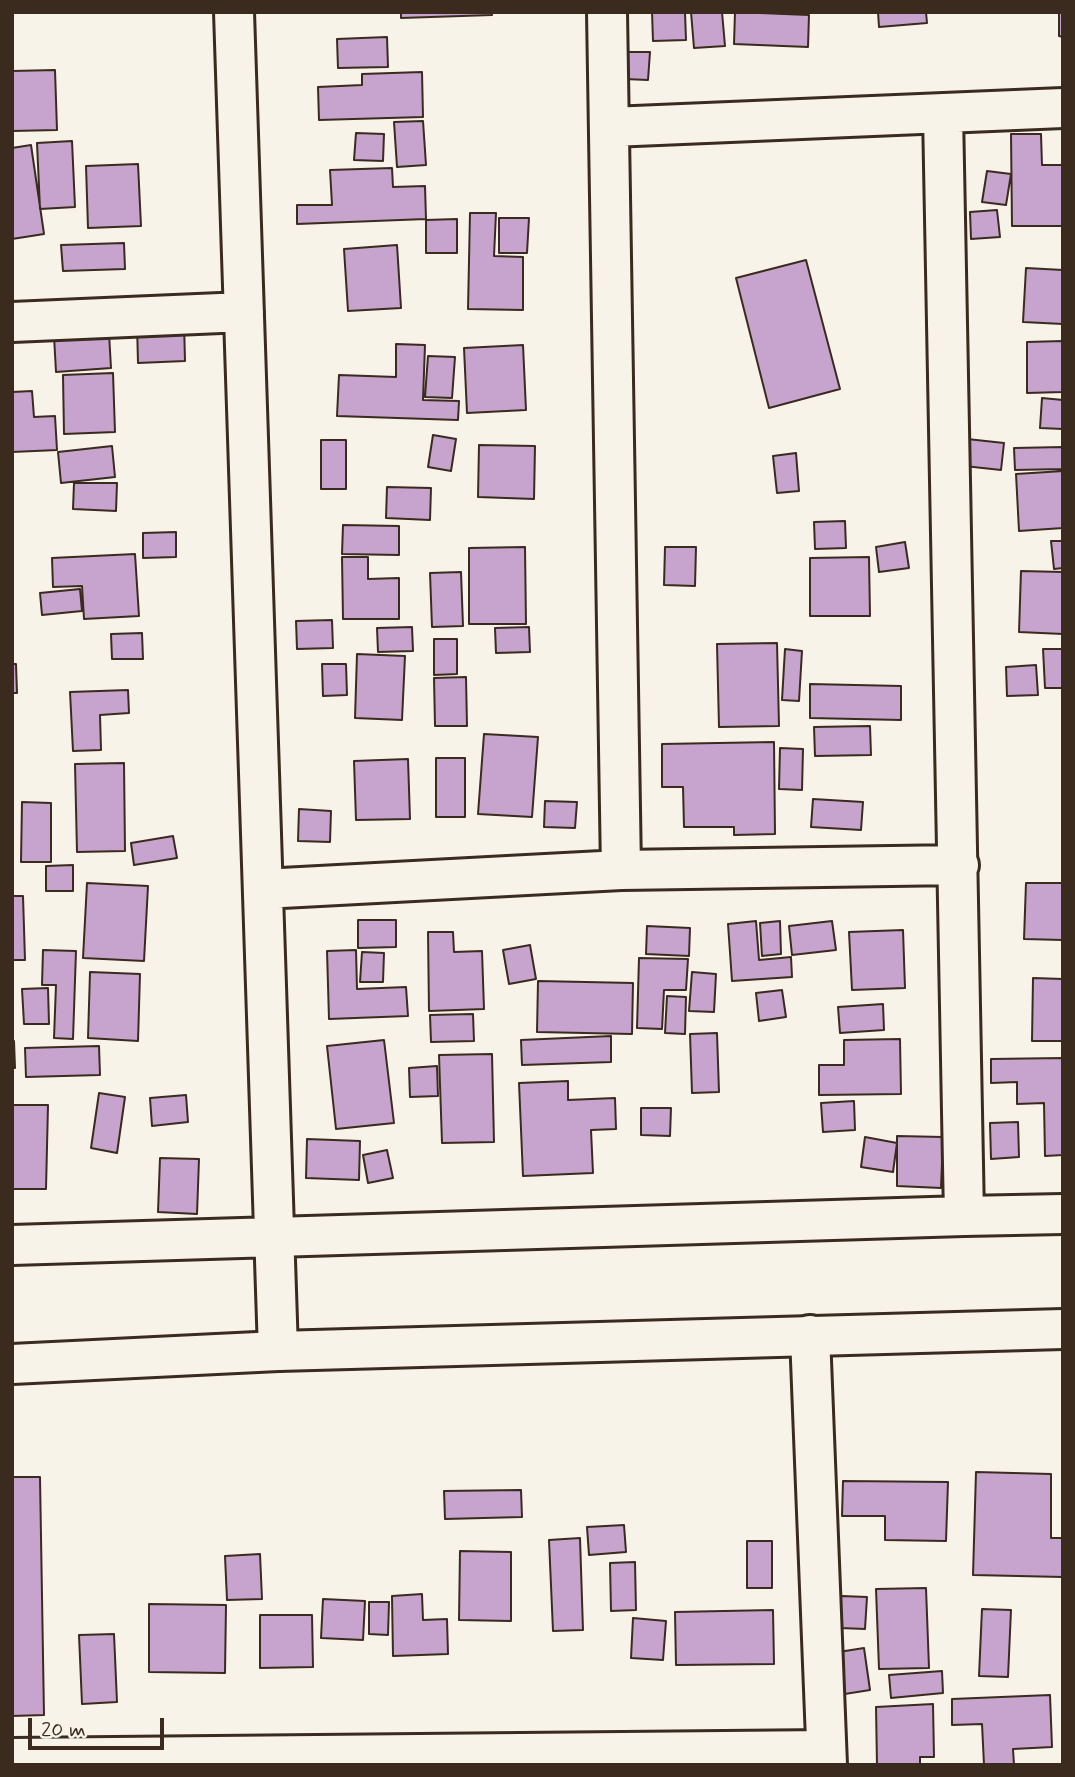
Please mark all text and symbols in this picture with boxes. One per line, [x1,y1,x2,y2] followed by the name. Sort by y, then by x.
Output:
[32,1704,168,1748] scale bar
[41,1716,86,1744] text: 20 m

